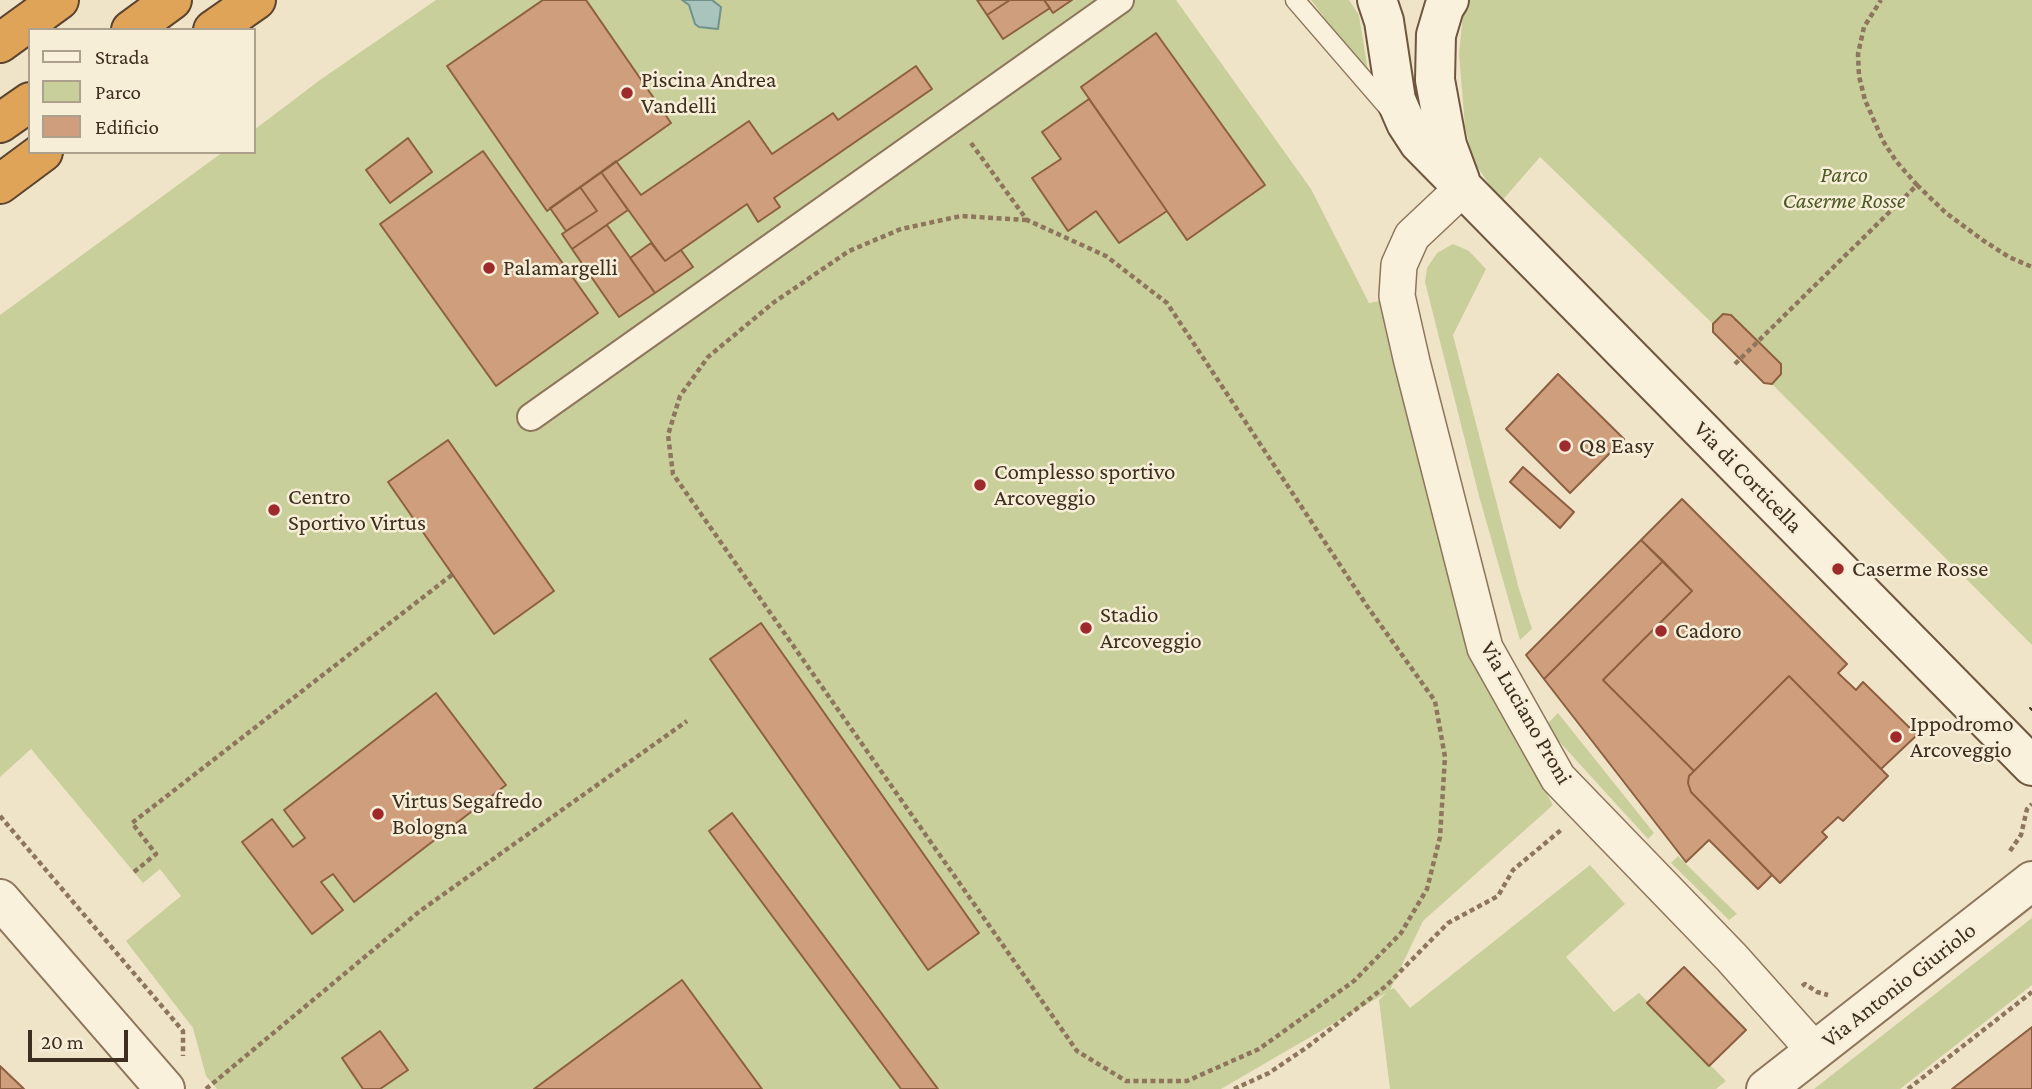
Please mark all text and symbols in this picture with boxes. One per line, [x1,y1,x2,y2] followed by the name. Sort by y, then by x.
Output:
[28,28,256,154] legend
[95,45,149,69] text: Strada
[641,66,776,120] place label: Piscina Andrea Vandelli
[95,80,141,104] text: Parco
[619,85,635,101] marker: Piscina Andrea Vandelli
[95,115,159,139] text: Edificio
[1782,161,1906,215] park label: Parco Caserme Rosse
[503,254,618,282] place label: Palamargelli
[481,260,497,276] marker: Palamargelli
[1688,415,1808,539] street label: Via di Corticella
[1579,432,1654,460] place label: Q8 Easy
[1557,438,1573,454] marker: Q8 Easy
[994,458,1175,512] place label: Complesso sportivo Arcoveggio
[972,477,988,493] marker: Complesso sportivo Arcoveggio
[288,483,426,537] place label: Centro Sportivo Virtus
[266,502,282,518] marker: Centro Sportivo Virtus
[1852,555,1988,583] place label: Caserme Rosse
[1830,561,1846,577] marker: Caserme Rosse
[1100,601,1202,655] place label: Stadio Arcoveggio
[1675,617,1742,645] place label: Cadoro
[1078,620,1094,636] marker: Stadio Arcoveggio
[1653,623,1669,639] marker: Cadoro
[1474,637,1578,789] street label: Via Luciano Proni
[1910,710,2014,764] place label: Ippodromo Arcoveggio
[1888,729,1904,745] marker: Ippodromo Arcoveggio
[392,787,543,841] place label: Virtus Segafredo Bologna
[370,806,386,822] marker: Virtus Segafredo Bologna
[1816,916,1982,1054] street label: Via Antonio Giuriolo
[32,1016,131,1060] scale bar
[41,1030,84,1054] text: 20 m

